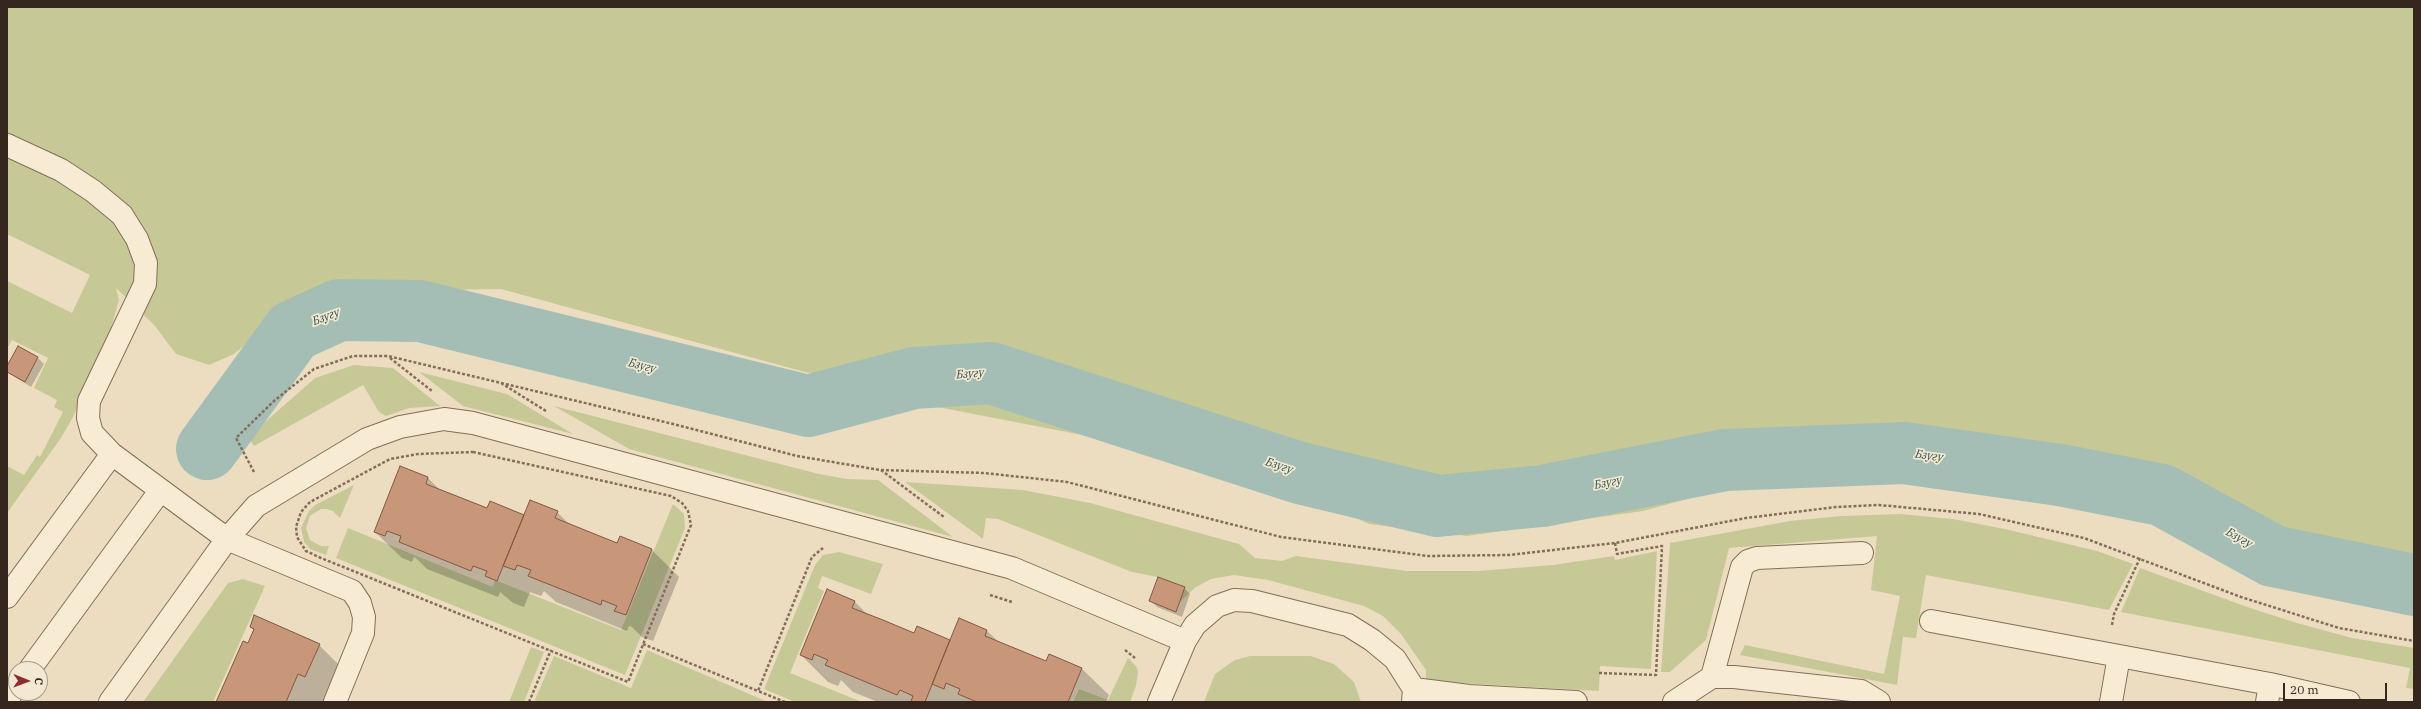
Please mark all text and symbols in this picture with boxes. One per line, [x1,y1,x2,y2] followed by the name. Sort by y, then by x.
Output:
[310,305,342,329] water label: Бзугу
[627,356,657,376] water label: Бзугу
[956,366,984,382] water label: Бзугу
[1914,447,1944,465] water label: Бзугу
[1264,455,1294,477] water label: Бзугу
[1593,473,1623,493] water label: Бзугу
[2223,525,2255,551] water label: Бзугу
[8,661,48,701] north arrow
[2285,675,2389,701] scale bar
[32,677,46,685] text: С
[2290,682,2319,697] text: 20 m

